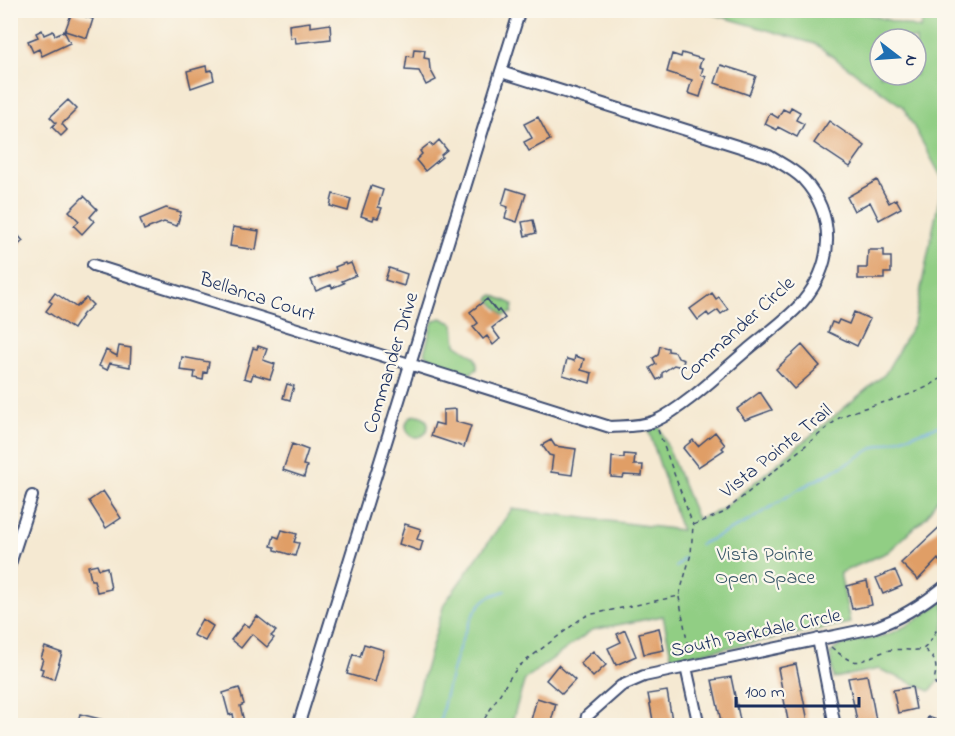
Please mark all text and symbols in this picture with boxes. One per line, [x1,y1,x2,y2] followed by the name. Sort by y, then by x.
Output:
[868,27,928,87] north arrow
[897,52,923,70] text: N
[194,265,319,330] street label: Bellanca Court
[674,270,802,390] street label: Commander Circle
[357,289,427,437] street label: Commander Drive
[714,398,839,507] street label: Vista Pointe Trail
[715,541,815,593] park label: Vista Pointe Open Space
[668,602,844,666] street label: South Parkdale Circle
[736,670,859,708] scale bar
[745,680,785,706] text: 100 m

